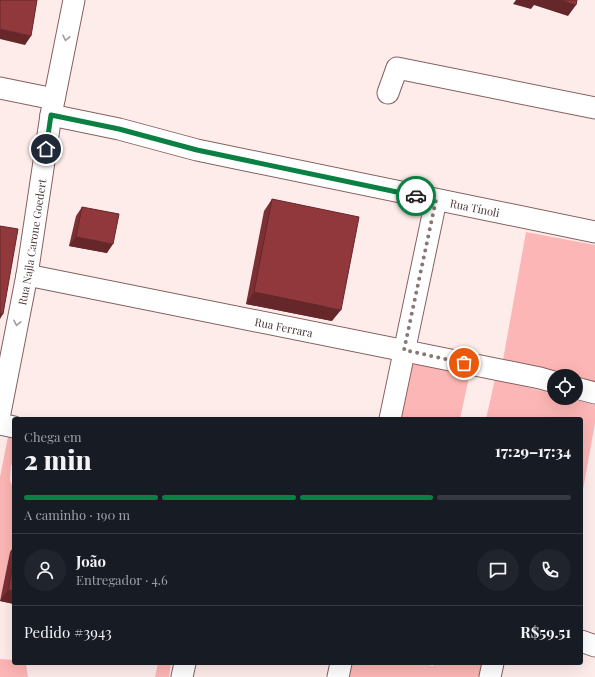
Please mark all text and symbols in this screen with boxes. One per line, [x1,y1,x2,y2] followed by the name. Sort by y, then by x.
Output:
[63,35,71,41] one-way arrow
[29,132,63,166] pin
[35,138,57,160] icon: home
[396,176,436,216] courier
[14,178,49,306] street label: Rua Najla Carone Goedert
[405,185,427,207] icon: car
[449,195,501,220] street label: Rua Tínoli
[254,313,315,340] street label: Rua Ferrara
[14,320,22,327] one-way arrow
[447,346,481,380] pin
[453,352,475,374] icon: bag
[547,369,583,405] map controls
[547,369,583,405] button: locate
[24,428,82,445] text: Chega em
[495,441,571,461] text: 17:29–17:34
[24,442,92,477] text: 2 min
[24,506,130,523] text: A caminho · 190 m
[24,549,66,591] button: person
[477,549,519,591] button: chat
[529,549,571,591] button: phone
[76,551,106,571] text: João
[76,571,168,588] text: Entregador · 4.6
[24,622,112,642] text: Pedido #3943
[520,622,571,642] text: R$59.51

